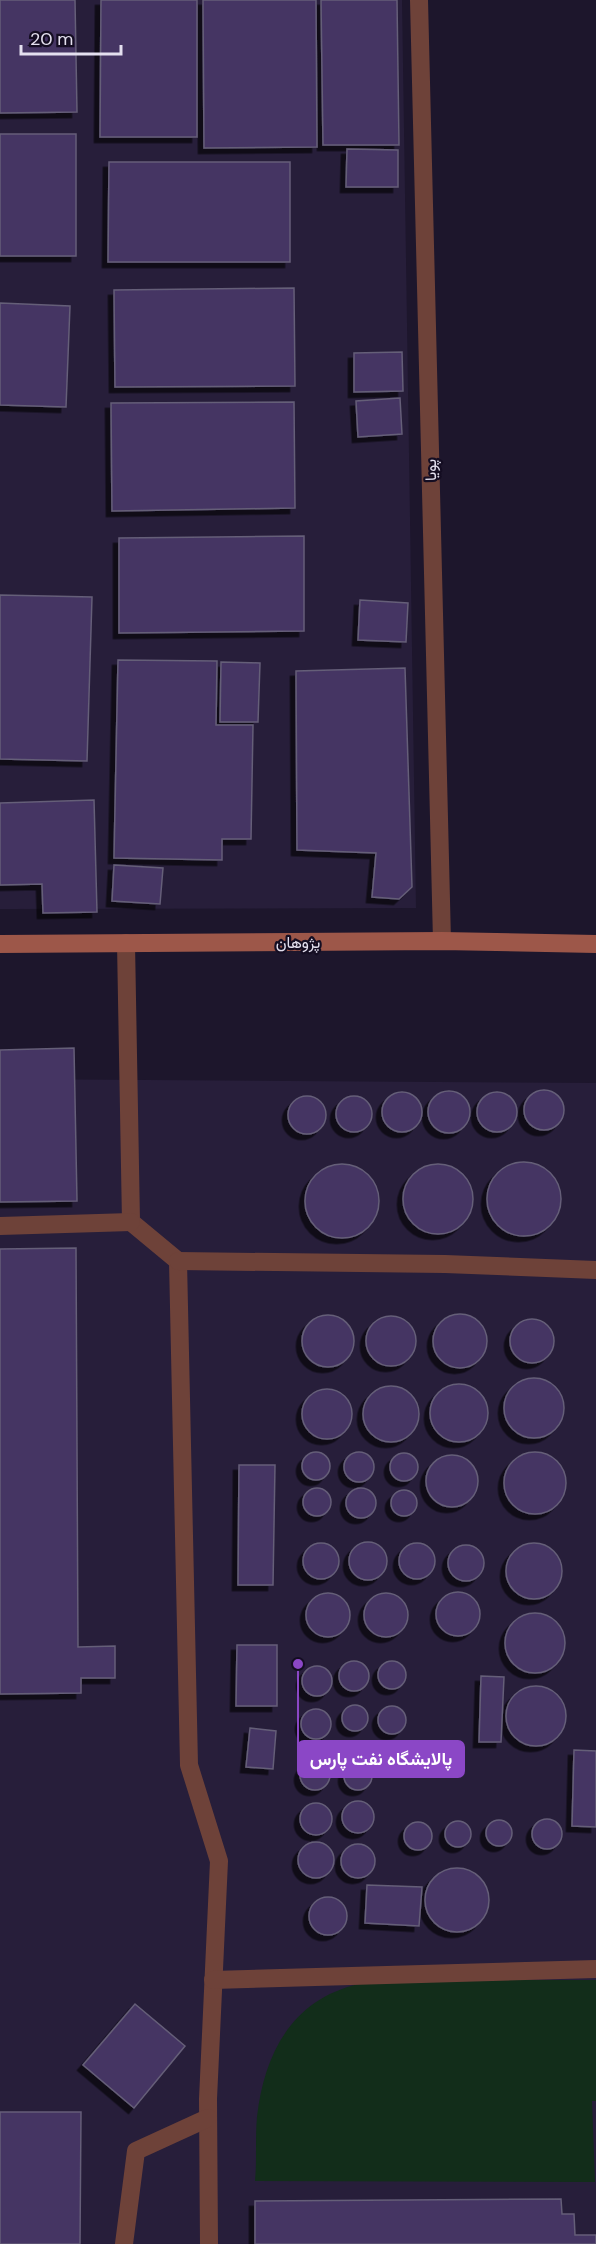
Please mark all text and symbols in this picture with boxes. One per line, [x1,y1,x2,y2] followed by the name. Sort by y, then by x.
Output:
[21,18,122,56] scale bar
[30,27,73,51] text: 20 m
[420,459,442,481] street label: پویا
[276,932,320,954] street label: پژوهان
[298,1741,464,1777] callout: پالایشگاه نفت پارس
[310,1747,452,1771] text: پالایشگاه نفت پارس

